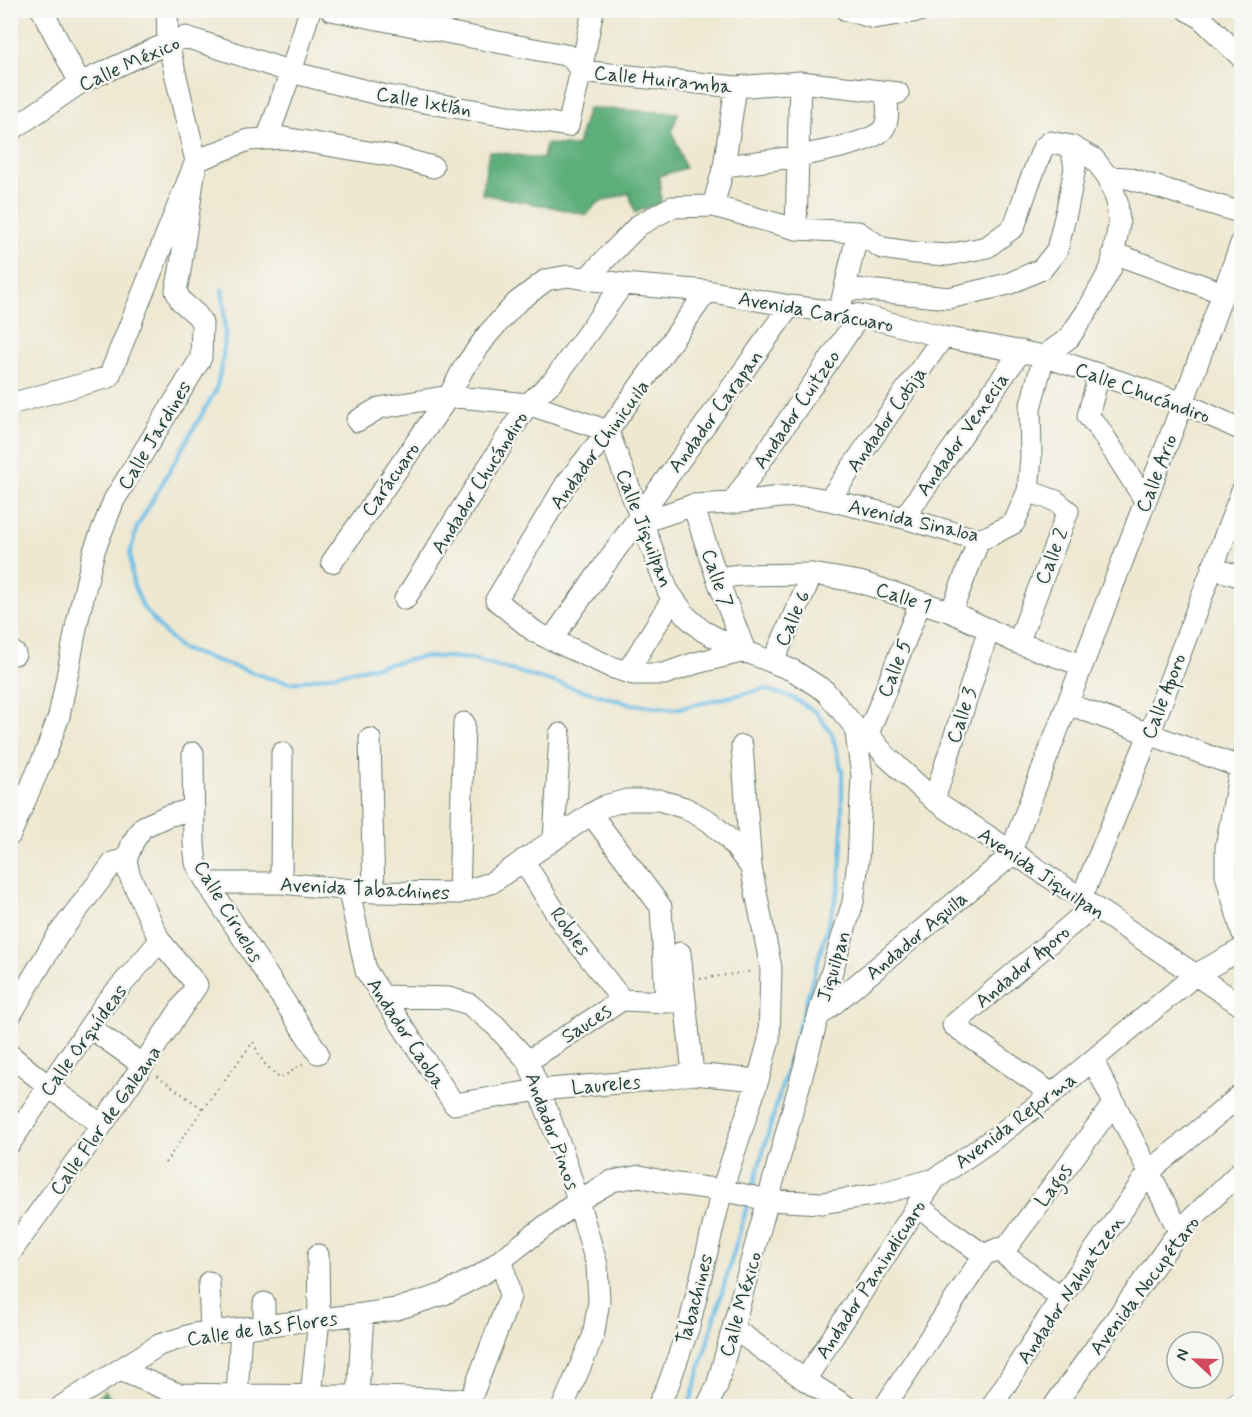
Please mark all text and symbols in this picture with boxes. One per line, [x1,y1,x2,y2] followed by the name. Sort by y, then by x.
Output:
[75,30,184,99] street label: Calle México
[593,60,734,101] street label: Calle Huiramba
[374,81,474,124] street label: Calle Ixtlán
[736,286,896,339] street label: Avenida Carácuaro
[662,345,770,479] street label: Andador Carapan
[747,345,847,475] street label: Andador Cuitzeo
[1071,356,1214,430] street label: Calle Chucándiro
[841,362,934,478] street label: Andador Cotija
[911,368,1016,502] street label: Andador Venecia
[544,375,656,515] street label: Andador Chinicuila
[112,376,199,495] street label: Calle Jardines
[425,406,535,559] street label: Andador Chucándiro
[1130,430,1185,517] street label: Calle Ario
[356,437,427,522] street label: Carácuaro
[609,465,679,592] street label: Calle Jiquilpan
[846,493,982,550] street label: Avenida Sinaloa
[1029,524,1076,589] street label: Calle 2
[694,545,739,612] street label: Calle 7
[872,576,935,621] street label: Calle 1
[769,586,818,651] street label: Calle 6
[872,636,919,702] street label: Calle 5
[1136,650,1194,744] street label: Calle Aporo
[941,684,984,747] street label: Calle 3
[972,822,1110,927] street label: Avenida Jiquilpan
[187,856,269,968] street label: Calle Ciruelos
[279,872,451,907] street label: Avenida Tabachines
[860,886,974,987] street label: Andador Aquila
[543,902,597,962] street label: Robles
[970,919,1077,1016] street label: Andador Aporo
[811,928,858,1005] street label: Jiquilpan
[360,973,452,1095] street label: Andador Caoba
[34,979,134,1103] street label: Calle Orquídeas
[556,998,617,1051] street label: Sauces
[44,1040,168,1201] street label: Calle Flor de Galeana
[950,1067,1083,1177] street label: Avenida Reforma
[518,1069,585,1194] street label: Andador Pinos
[570,1069,642,1102] street label: Laureles
[1029,1159,1081,1214] street label: Lagos
[810,1195,933,1365] street label: Andador Panindicuaro
[1011,1210,1131,1370] street label: Andador Nahuatzen
[1085,1212,1203,1358] street label: Avenida Nocupétaro
[714,1249,769,1360] street label: Calle México
[670,1251,721,1348] street label: Tabachines
[185,1306,340,1353] street label: Calle de las Flores
[1165,1330,1225,1390] north arrow

